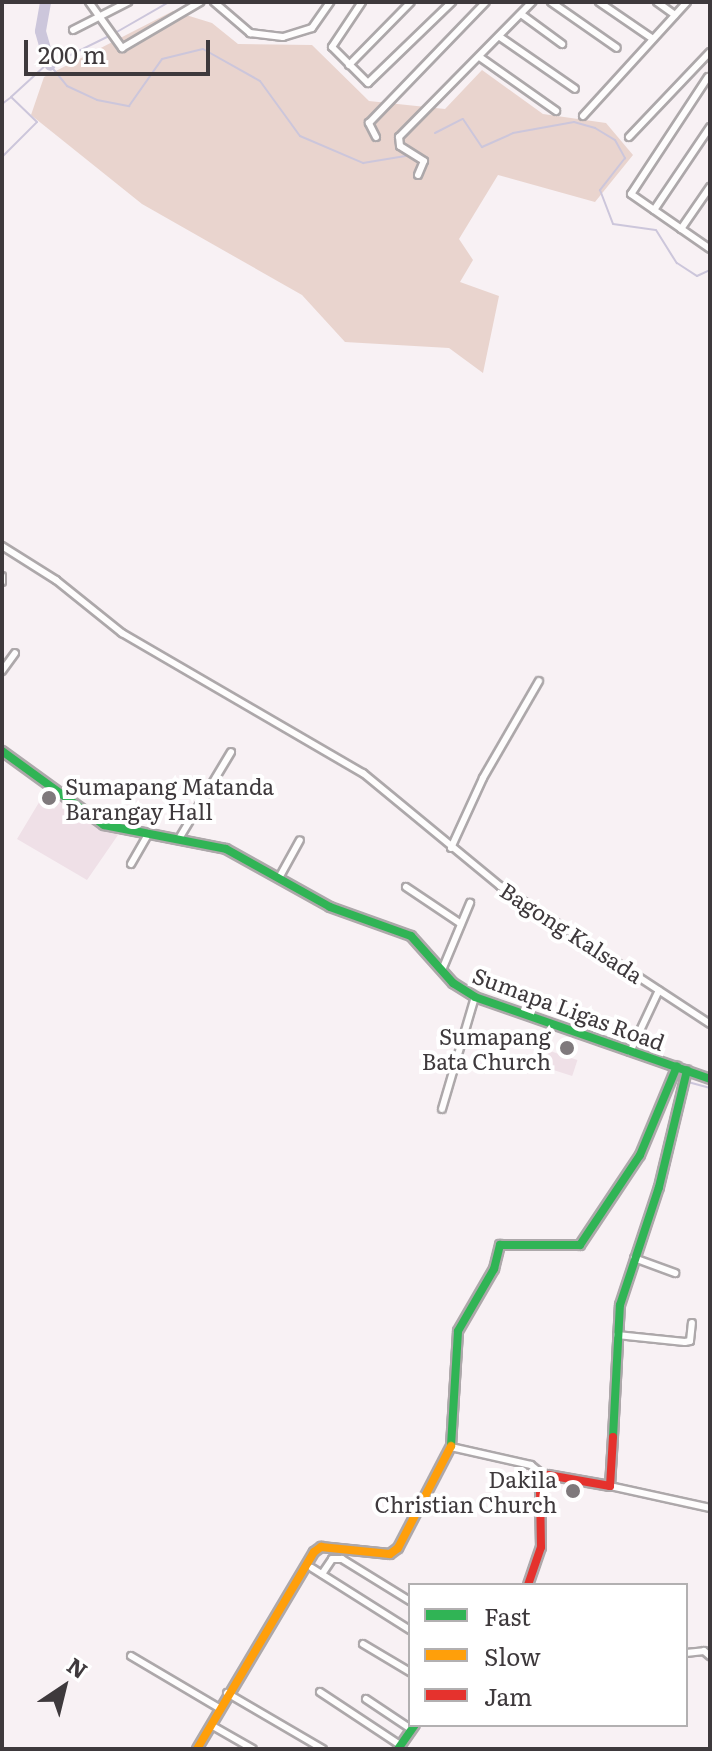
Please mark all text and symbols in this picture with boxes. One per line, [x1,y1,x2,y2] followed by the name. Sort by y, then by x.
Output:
[28,24,214,74] scale bar
[38,36,106,71] text: 200 m
[65,772,274,824] place label: Sumapang Matanda Barangay Hall
[40,789,58,807] marker: Sumapang Matanda Barangay Hall
[496,876,648,988] street label: Bagong Kalsada
[469,961,669,1055] street label: Sumapa Ligas Road
[422,1022,551,1074] place label: Sumapang Bata Church
[558,1039,576,1057] marker: Sumapang Bata Church
[375,1465,557,1516] place label: Dakila Christian Church
[564,1482,582,1500] marker: Dakila Christian Church
[408,1583,688,1727] legend
[484,1598,531,1633] text: Fast
[484,1638,541,1673] text: Slow
[24,1647,104,1727] north arrow
[61,1648,95,1686] text: N
[484,1678,532,1713] text: Jam

